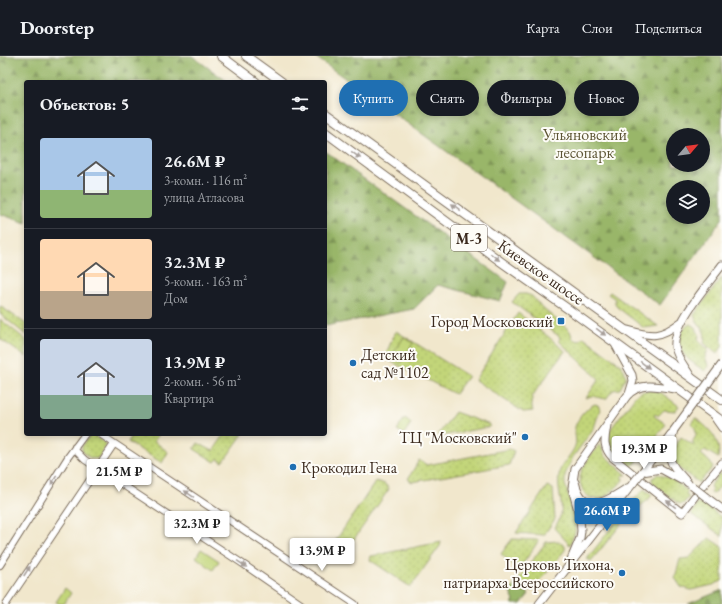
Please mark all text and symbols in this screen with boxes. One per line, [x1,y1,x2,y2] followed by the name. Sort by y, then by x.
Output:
[20,15,94,40] text: Doorstep
[526,19,560,37] text: Карта
[582,19,613,37] text: Слои
[635,19,702,37] text: Поделиться
[339,80,408,116] chip: Купить
[416,80,479,116] chip: Снять
[487,80,566,116] chip: Фильтры
[574,80,639,116] chip: Новое
[40,93,130,115] text: Объектов: 5
[289,93,311,115] icon: filters
[542,124,627,163] park label: Ульяновский лесопарк
[666,128,710,172] north arrow
[666,128,710,224] map controls
[164,150,225,172] text: 26.6M ₽
[351,151,362,160] one-way arrow
[72,154,120,202] icon: home
[164,172,247,189] text: 3-комн. · 116 m²
[666,180,710,224] button: layers
[164,189,244,206] text: улица Атласова
[451,203,462,211] one-way arrow
[451,225,487,251] road number: М-3
[494,235,588,309] street label: Киевское шоссе
[164,251,225,273] text: 32.3M ₽
[490,253,501,261] one-way arrow
[72,255,120,303] icon: home
[164,273,247,290] text: 5-комн. · 163 m²
[164,290,188,307] text: Дом
[431,311,554,332] place label: Город Московский
[556,316,566,326] marker: Город Московский
[596,328,606,336] one-way arrow
[361,344,429,383] place label: Детский сад №1102
[164,351,225,373] text: 13.9M ₽
[72,355,120,403] icon: home
[348,358,358,368] marker: Детский сад №1102
[640,361,651,369] one-way arrow
[164,373,241,390] text: 2-комн. · 56 m²
[164,390,214,407] text: Квартира
[399,427,517,448] place label: ТЦ "Московский"
[520,432,530,442] marker: ТЦ "Московский"
[607,436,681,470] pin: 19.3M ₽
[621,440,667,457] text: 19.3M ₽
[301,457,398,478] place label: Крокодил Гена
[82,459,156,493] pin: 21.5M ₽
[288,462,298,472] marker: Крокодил Гена
[96,463,142,480] text: 21.5M ₽
[50,475,58,485] one-way arrow
[184,490,194,498] one-way arrow
[570,498,644,532] pin: 26.6M ₽
[666,500,677,508] one-way arrow
[584,502,630,519] text: 26.6M ₽
[160,511,234,545] pin: 32.3M ₽
[174,515,220,532] text: 32.3M ₽
[285,538,359,572] pin: 13.9M ₽
[299,542,345,559] text: 13.9M ₽
[443,554,614,593] place label: Церковь Тихона, патриарха Всероссийского
[236,560,248,567] one-way arrow
[24,565,31,577] one-way arrow
[617,568,627,578] marker: Церковь Тихона, патриарха Всероссийского

